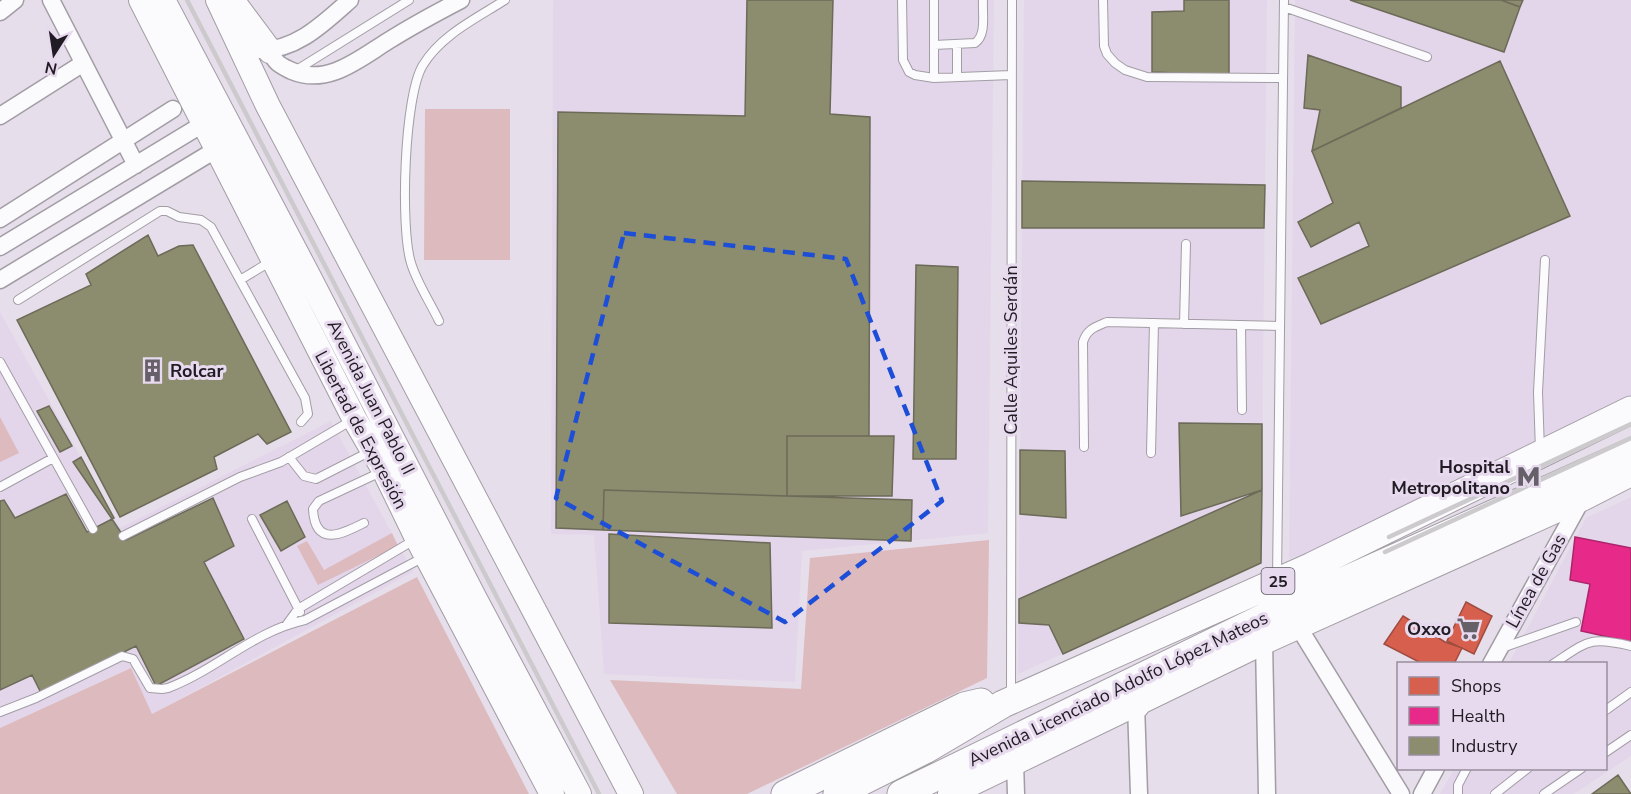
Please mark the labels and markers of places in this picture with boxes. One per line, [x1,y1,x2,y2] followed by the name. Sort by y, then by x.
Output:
[139,358,165,384] building icon: Rolcar
[170,359,223,383] place label: Rolcar
[1391,455,1510,500] place label: Hospital Metropolitano
[1515,464,1541,490] metro station icon: Hospital Metropolitano
[1456,616,1482,642] supermarket icon: Oxxo
[1407,617,1451,641] place label: Oxxo

